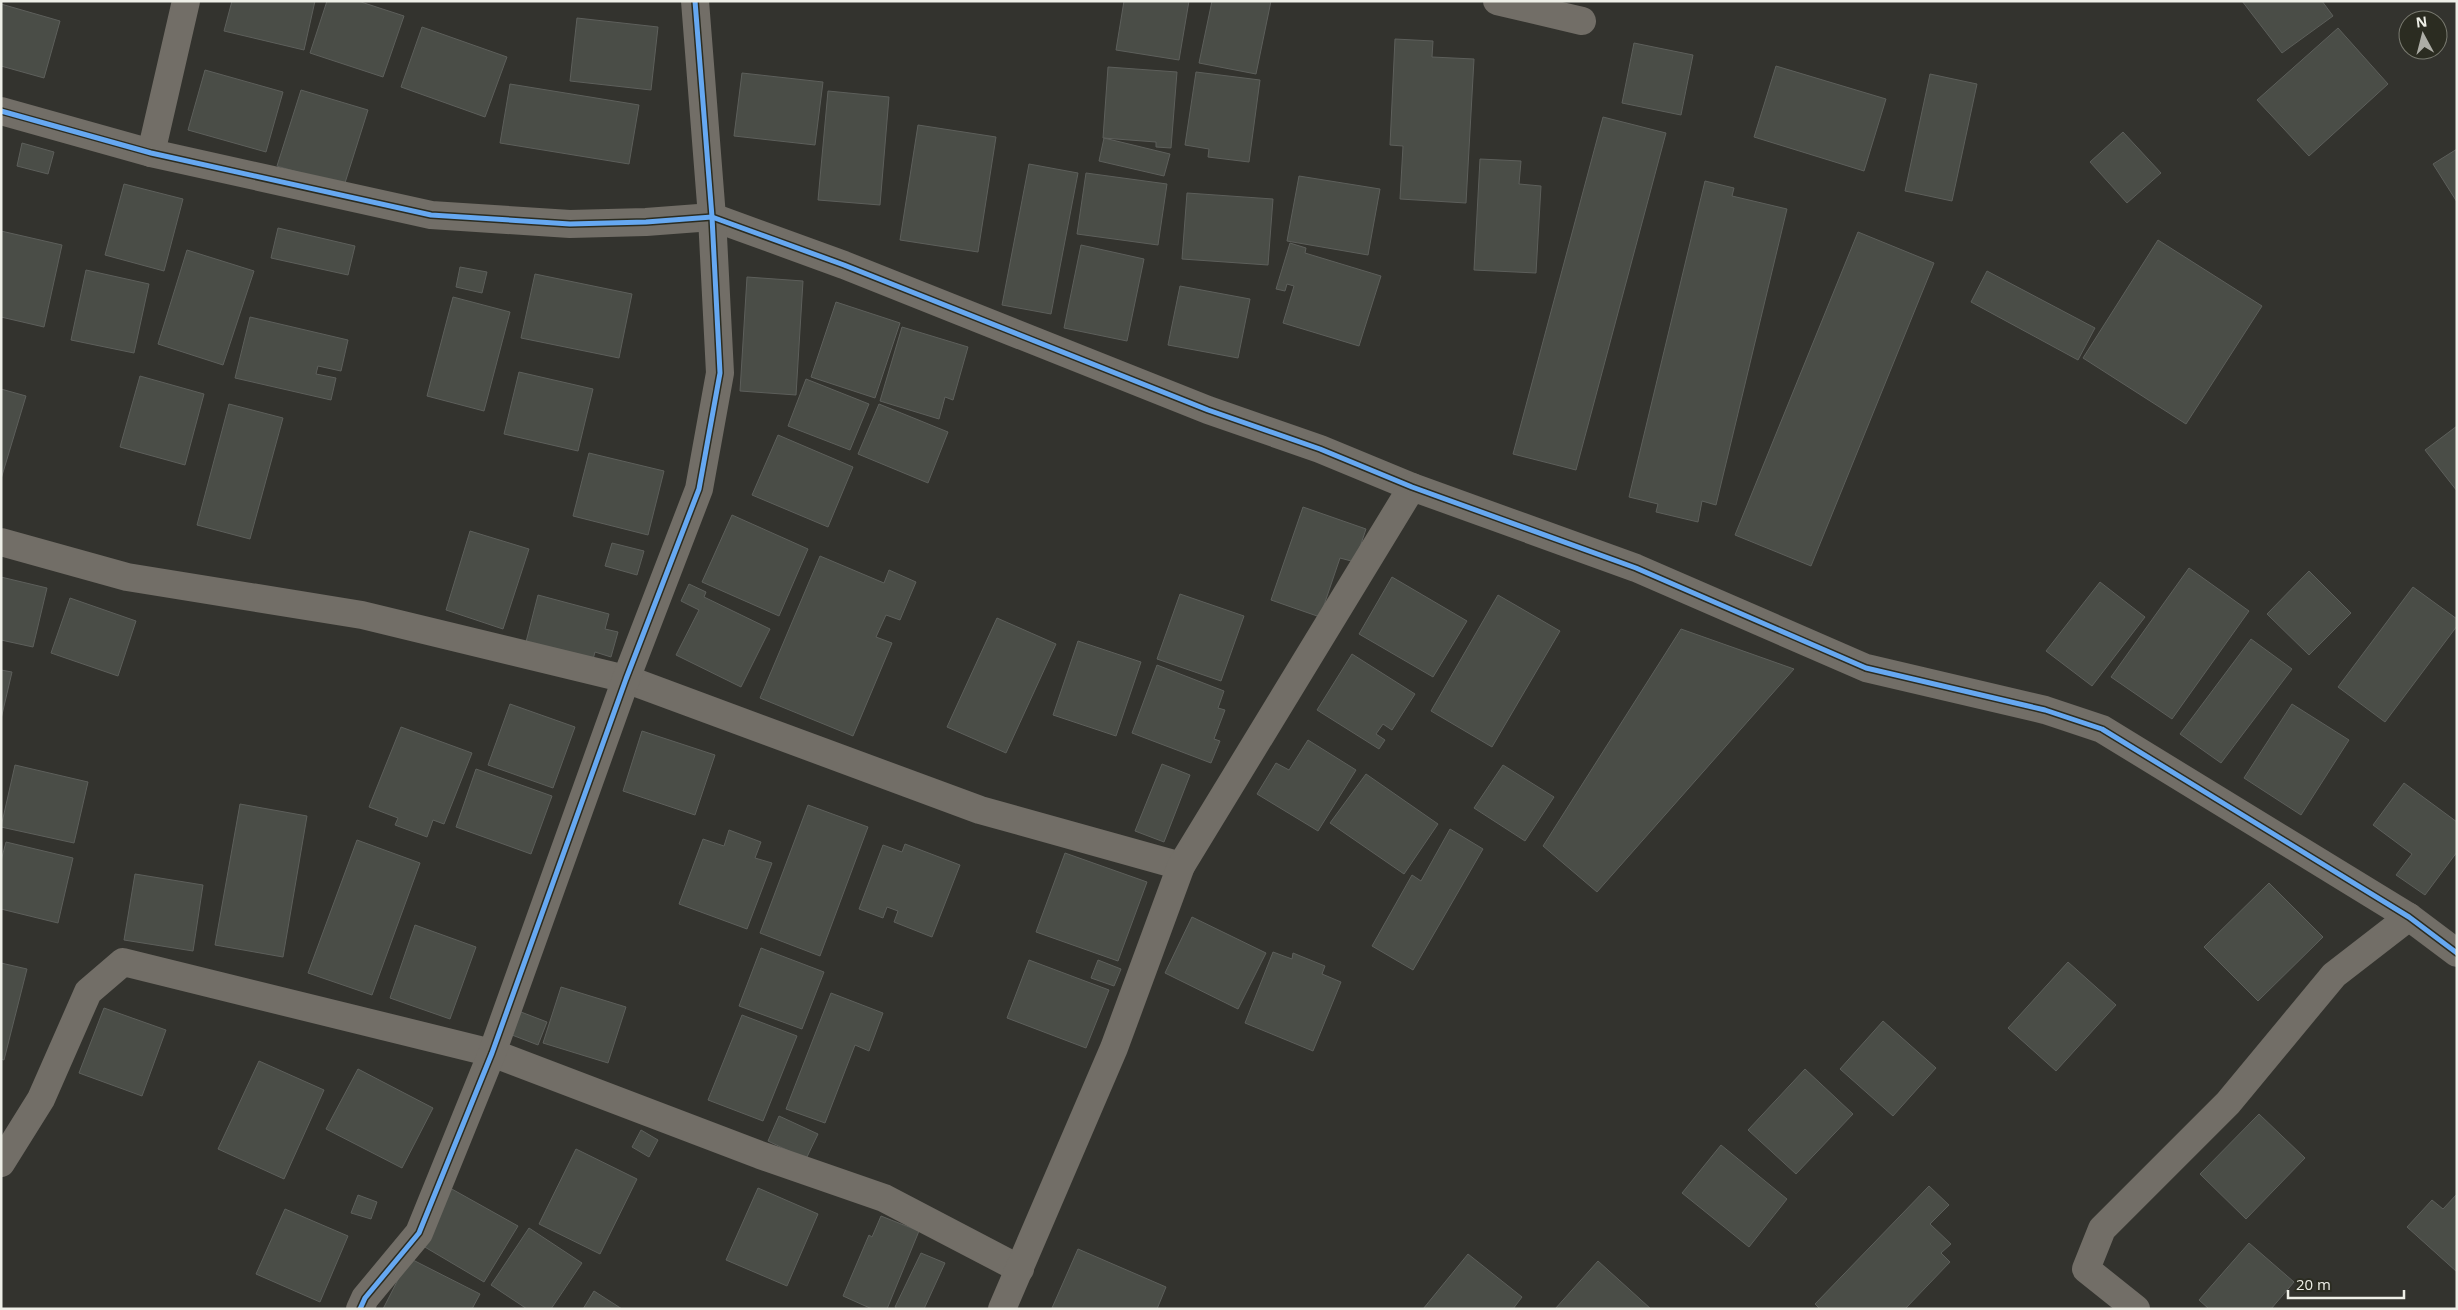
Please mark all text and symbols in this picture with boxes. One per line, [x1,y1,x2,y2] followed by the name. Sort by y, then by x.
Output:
[2398,10,2448,60] north arrow
[2415,11,2428,32] text: N
[2288,1268,2404,1300] scale bar
[2296,1274,2331,1294] text: 20 m

